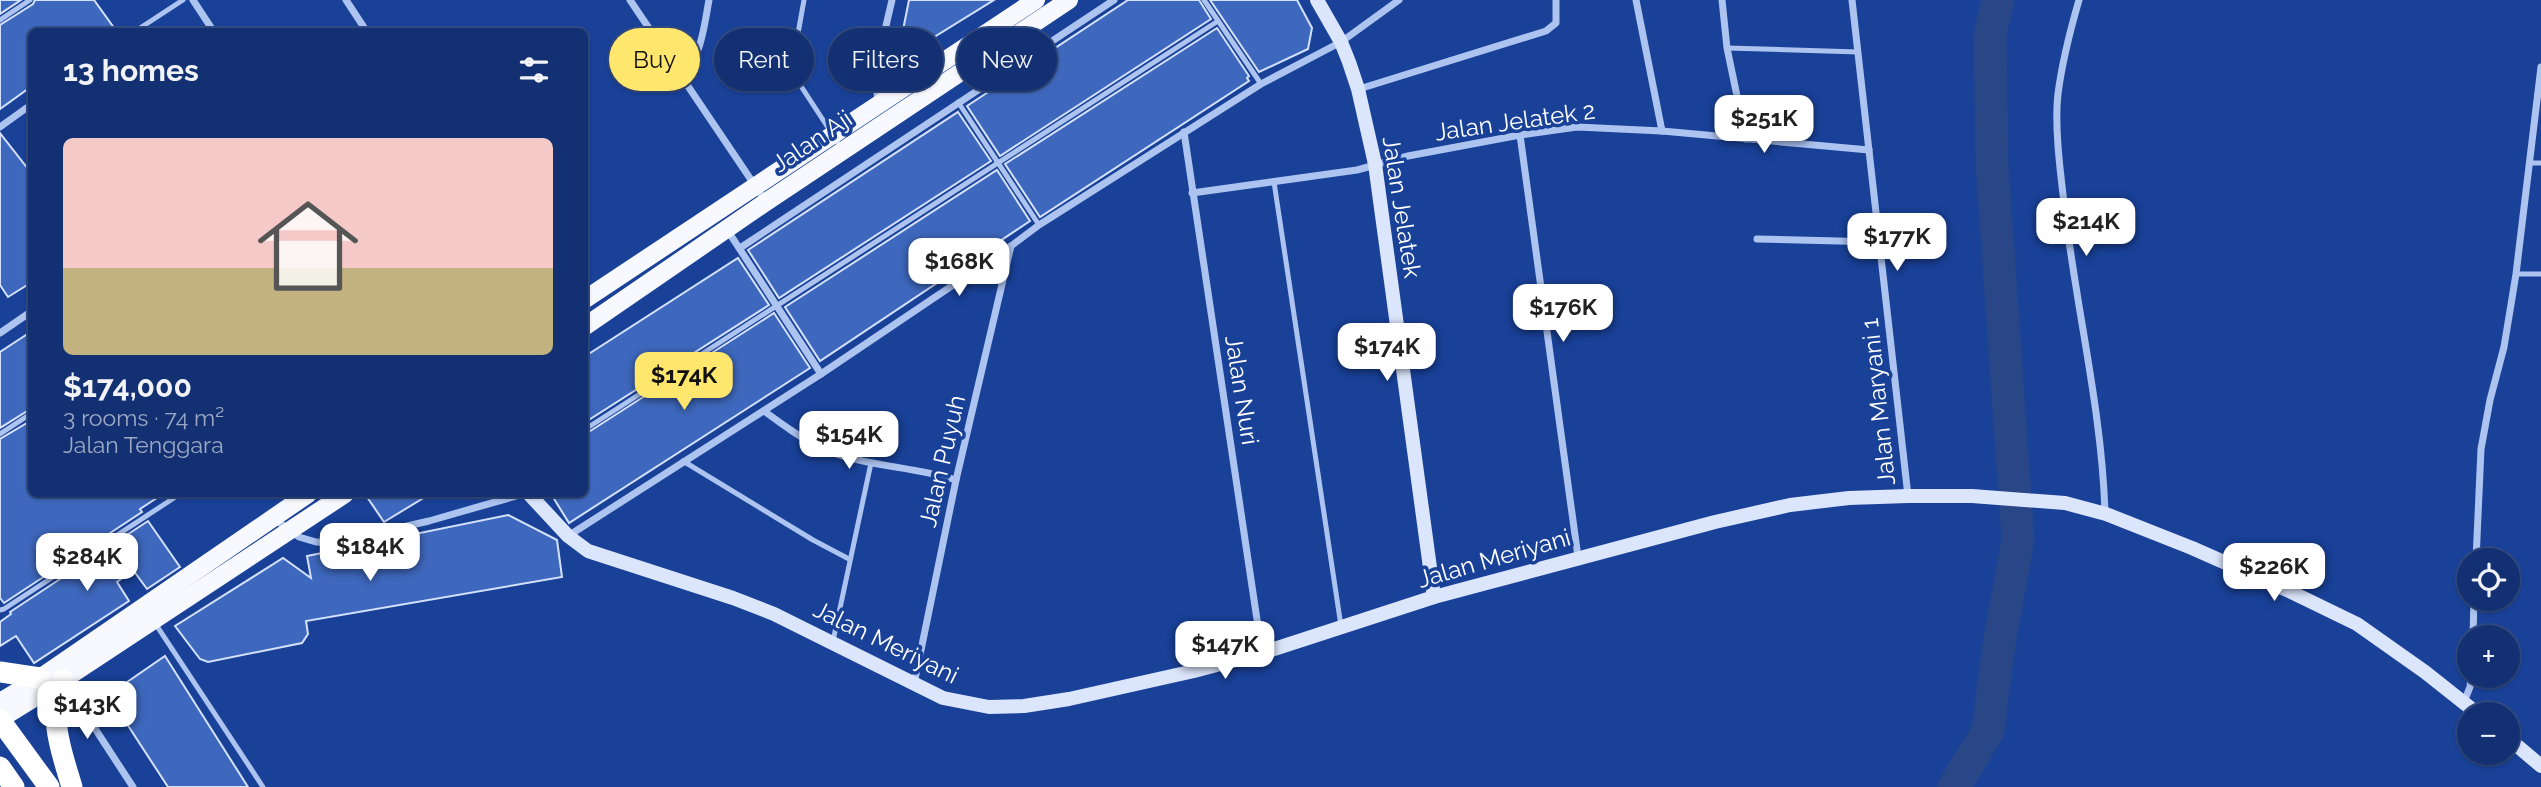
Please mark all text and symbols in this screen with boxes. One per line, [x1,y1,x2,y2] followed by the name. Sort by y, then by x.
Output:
[609,28,700,91] chip: Buy
[714,28,814,91] chip: Rent
[828,28,943,91] chip: Filters
[957,28,1057,91] chip: New
[515,51,553,89] icon: filters
[63,53,199,88] text: 13 homes
[1433,95,1597,147] street label: Jalan Jelatek 2
[1715,96,1813,155] pin: $251K
[766,104,858,178] street label: Jalan Aji
[1730,104,1798,131] text: $251K
[1376,134,1428,280] street label: Jalan Jelatek
[245,183,371,309] icon: home
[2037,198,2135,258] pin: $214K
[2052,207,2120,234] text: $214K
[1848,214,1946,273] pin: $177K
[1863,222,1931,249] text: $177K
[910,238,1008,298] pin: $168K
[924,247,994,274] text: $168K
[1514,284,1612,344] pin: $176K
[1529,293,1597,320] text: $176K
[1855,317,1901,487] street label: Jalan Maryani 1
[1338,324,1436,383] pin: $174K
[1354,332,1420,359] text: $174K
[1219,333,1265,447] street label: Jalan Nuri
[635,352,733,412] pin: $174K
[651,361,717,388] text: $174K
[63,369,192,404] text: $174,000
[913,392,971,530] street label: Jalan Puyuh
[63,404,224,431] text: 3 rooms · 74 m²
[800,412,898,471] pin: $154K
[815,420,883,447] text: $154K
[63,431,224,458] text: Jalan Tenggara
[1414,522,1574,594] street label: Jalan Meriyani
[321,524,419,583] pin: $184K
[336,532,404,559] text: $184K
[38,534,136,593] pin: $284K
[52,542,122,569] text: $284K
[2225,544,2323,603] pin: $226K
[2457,548,2520,765] map controls
[2457,548,2520,611] button: locate
[2239,552,2309,579] text: $226K
[809,594,963,690] street label: Jalan Meriyani
[1176,622,1274,681] pin: $147K
[2457,625,2520,688] button: +
[1191,630,1259,657] text: $147K
[38,682,136,741] pin: $143K
[53,690,121,717] text: $143K
[2457,702,2520,765] button: −

